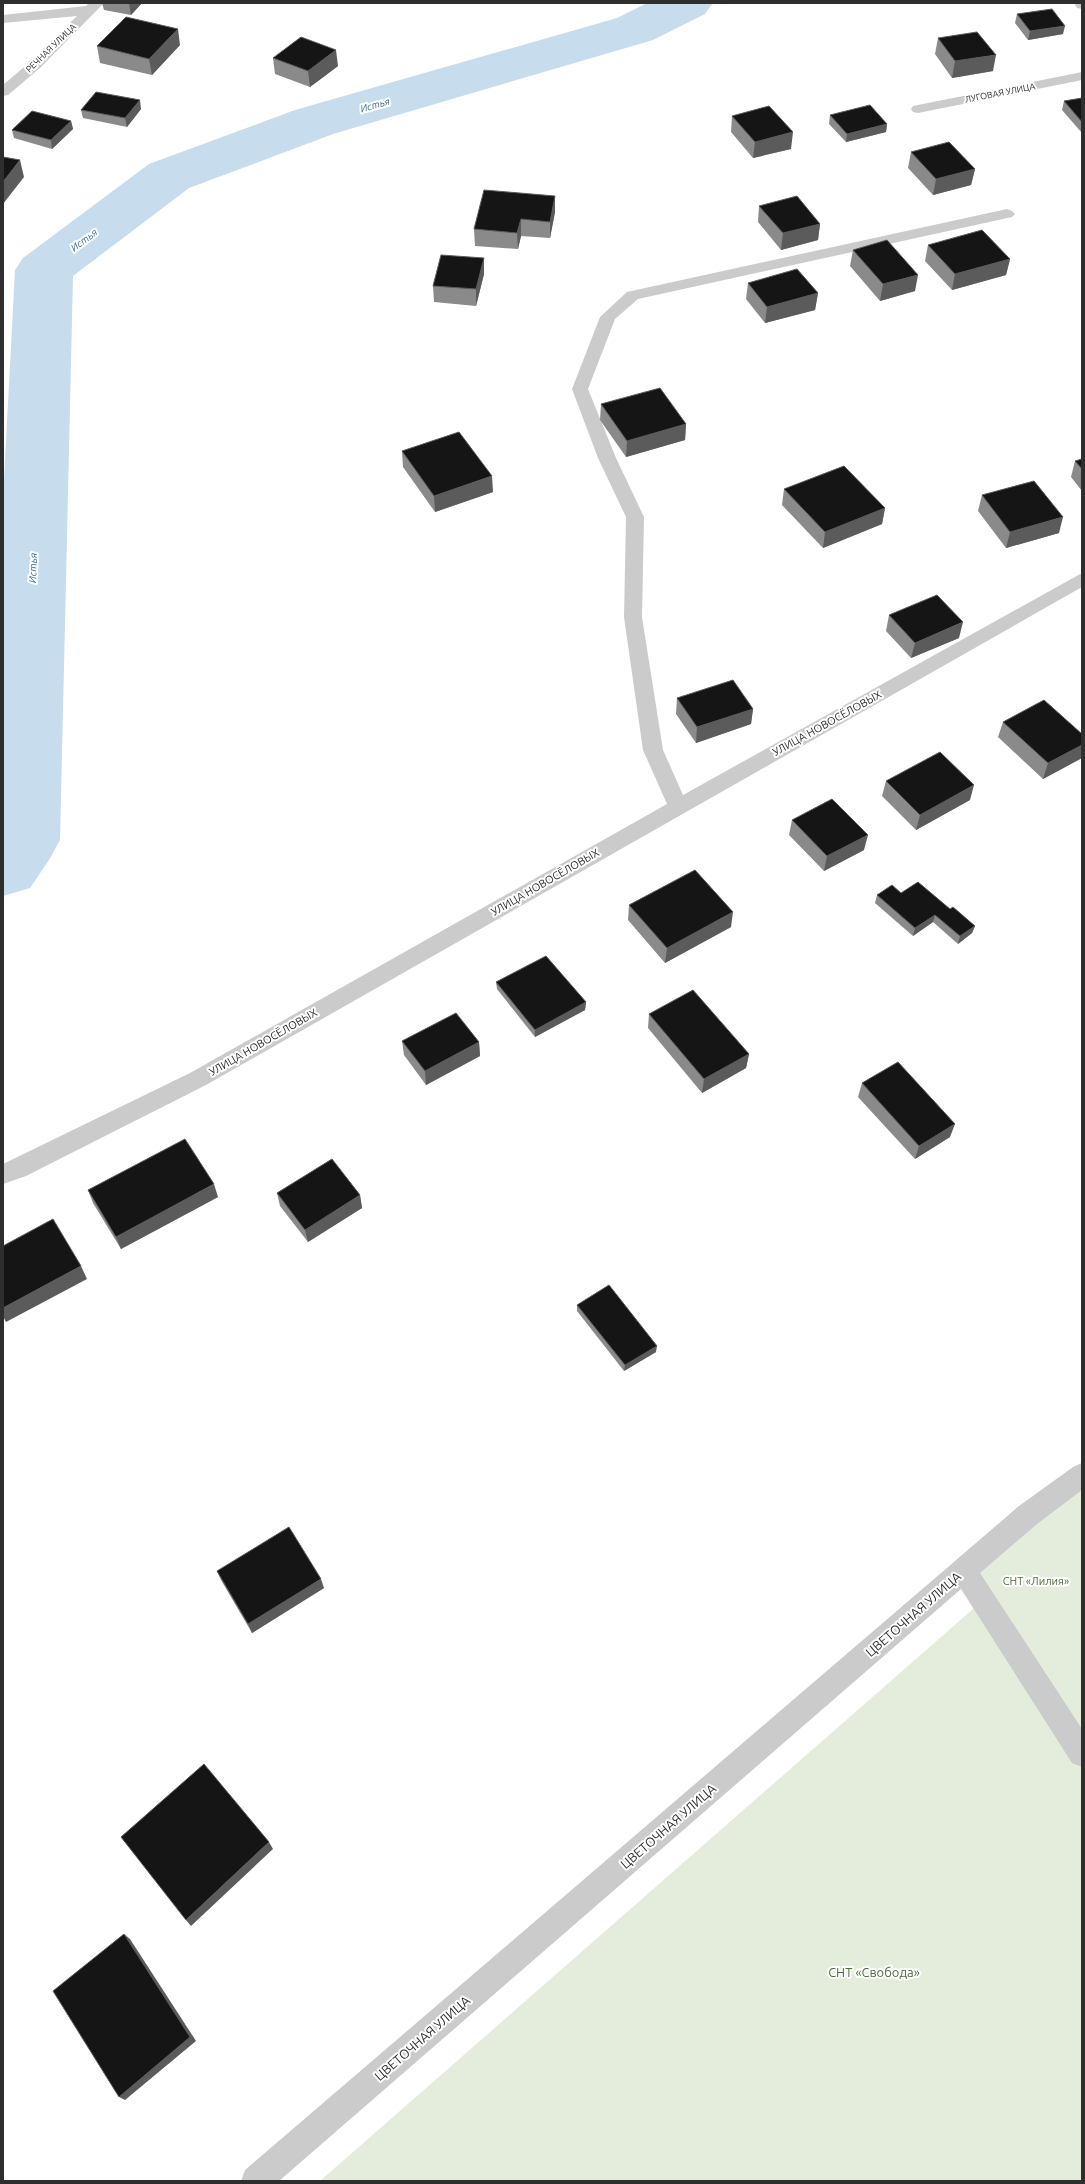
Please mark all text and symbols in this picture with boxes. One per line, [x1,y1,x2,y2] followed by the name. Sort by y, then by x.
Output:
[24,22,78,74] street label: РЕЧНАЯ УЛИЦА
[964,81,1036,105] street label: ЛУГОВАЯ УЛИЦА
[359,96,391,114] water label: Истья
[69,227,99,253] water label: Истья
[27,553,39,583] water label: Истья
[771,688,884,758] street label: УЛИЦА НОВОСЁЛОВЫХ
[489,846,601,918] street label: УЛИЦА НОВОСЁЛОВЫХ
[207,1006,319,1078] street label: УЛИЦА НОВОСЁЛОВЫХ
[863,1569,964,1659] street label: ЦВЕТОЧНАЯ УЛИЦА
[1003,1575,1069,1587] park label: СНТ «Лилия»
[618,1781,719,1871] street label: ЦВЕТОЧНАЯ УЛИЦА
[828,1965,920,1979] park label: СНТ «Свобода»
[372,1993,473,2083] street label: ЦВЕТОЧНАЯ УЛИЦА

